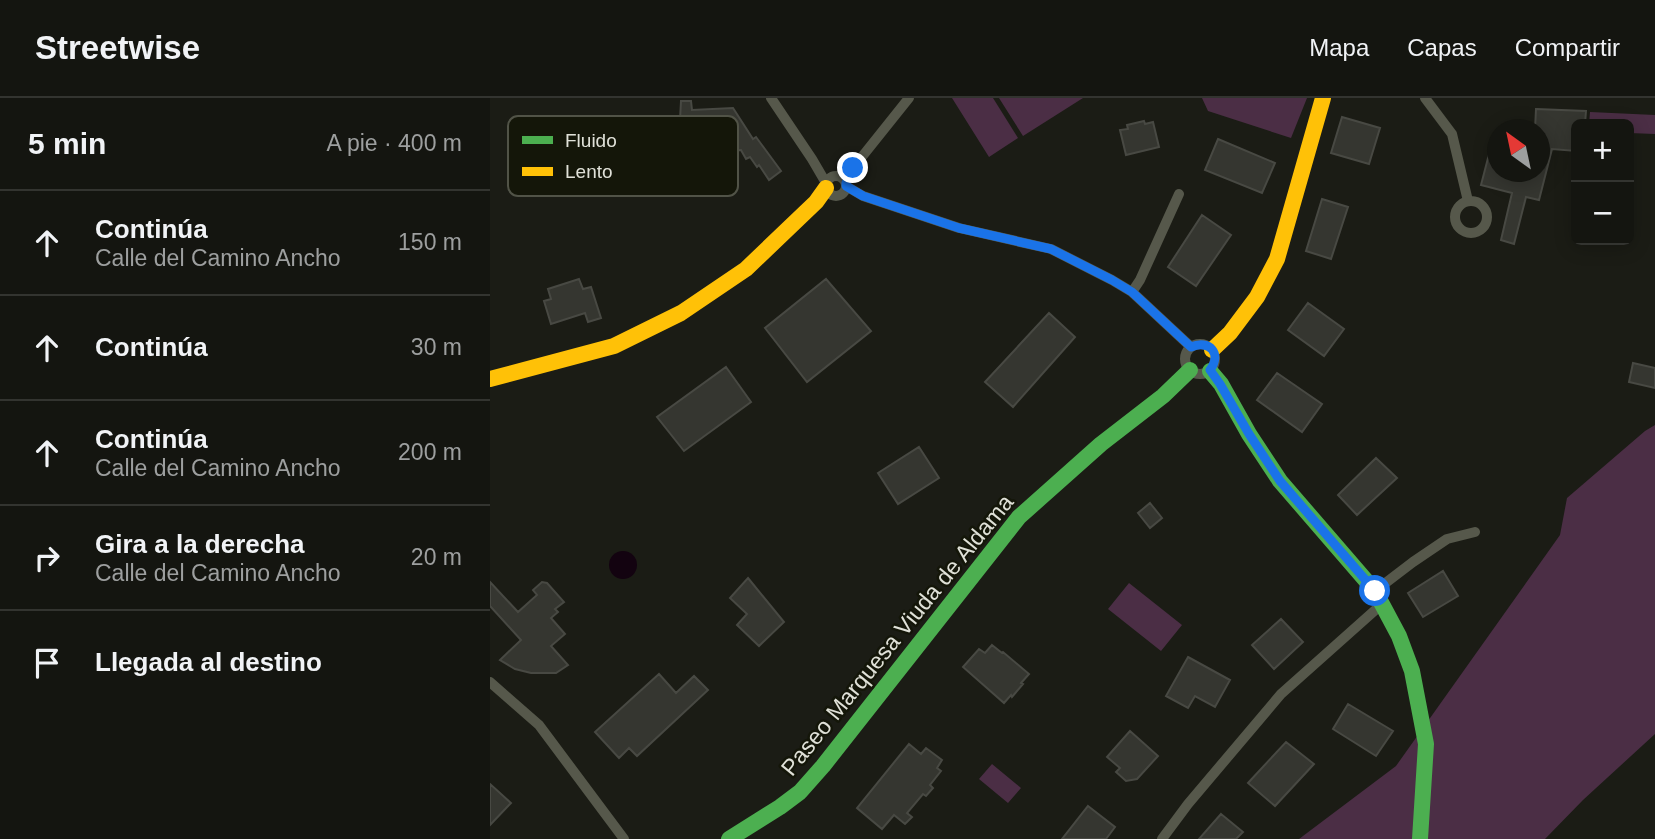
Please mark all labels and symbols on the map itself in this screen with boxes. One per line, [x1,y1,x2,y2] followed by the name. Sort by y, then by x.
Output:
[508,116,738,196] legend
[1487,119,1550,182] north arrow
[565,130,617,151] text: Fluido
[837,152,868,183] route end
[565,161,613,182] text: Lento
[776,489,1019,781] street label: Paseo Marquesa Viuda de Aldama
[1359,575,1390,606] route start

